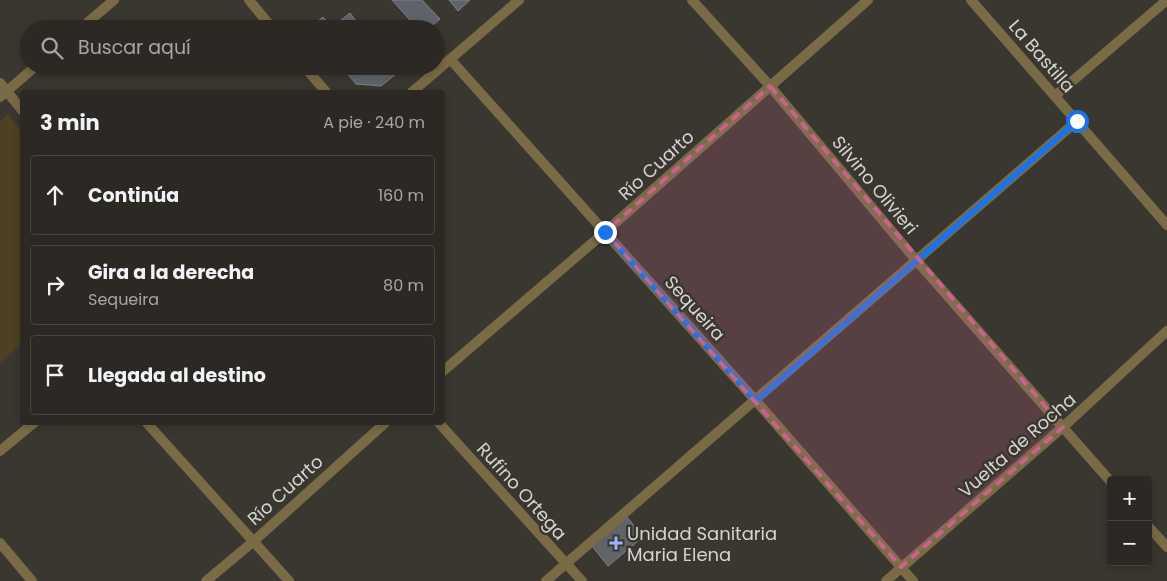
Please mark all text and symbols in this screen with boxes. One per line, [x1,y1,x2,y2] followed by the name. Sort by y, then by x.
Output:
[1003,14,1081,98] street label: La Bastilla
[20,20,445,75] search box
[38,34,66,62] icon: search
[78,34,191,61] text: Buscar aquí
[40,108,100,137] text: 3 min
[1066,110,1089,133] route start
[323,111,425,134] text: A pie · 240 m
[613,124,699,206] street label: Río Cuarto
[826,130,924,240] street label: Silvino Olivieri
[41,181,69,209] icon: ahead
[88,182,179,209] text: Continúa
[378,184,424,207] text: 160 m
[594,221,617,244] route end
[88,259,254,286] text: Gira a la derecha
[659,270,731,346] street label: Sequeira
[41,271,69,299] icon: right
[383,274,424,297] text: 80 m
[88,288,159,311] text: Sequeira
[41,361,69,389] icon: arrive
[88,362,266,389] text: Llegada al destino
[953,387,1081,503] street label: Vuelta de Rocha
[471,437,573,545] street label: Rufino Ortega
[242,449,328,531] street label: Río Cuarto
[1107,476,1152,566] map controls
[1107,476,1152,521] button: +
[627,521,777,567] place label: Unidad Sanitaria Maria Elena
[1107,521,1152,566] button: −
[609,536,623,550] marker: Unidad Sanitaria Maria Elena

